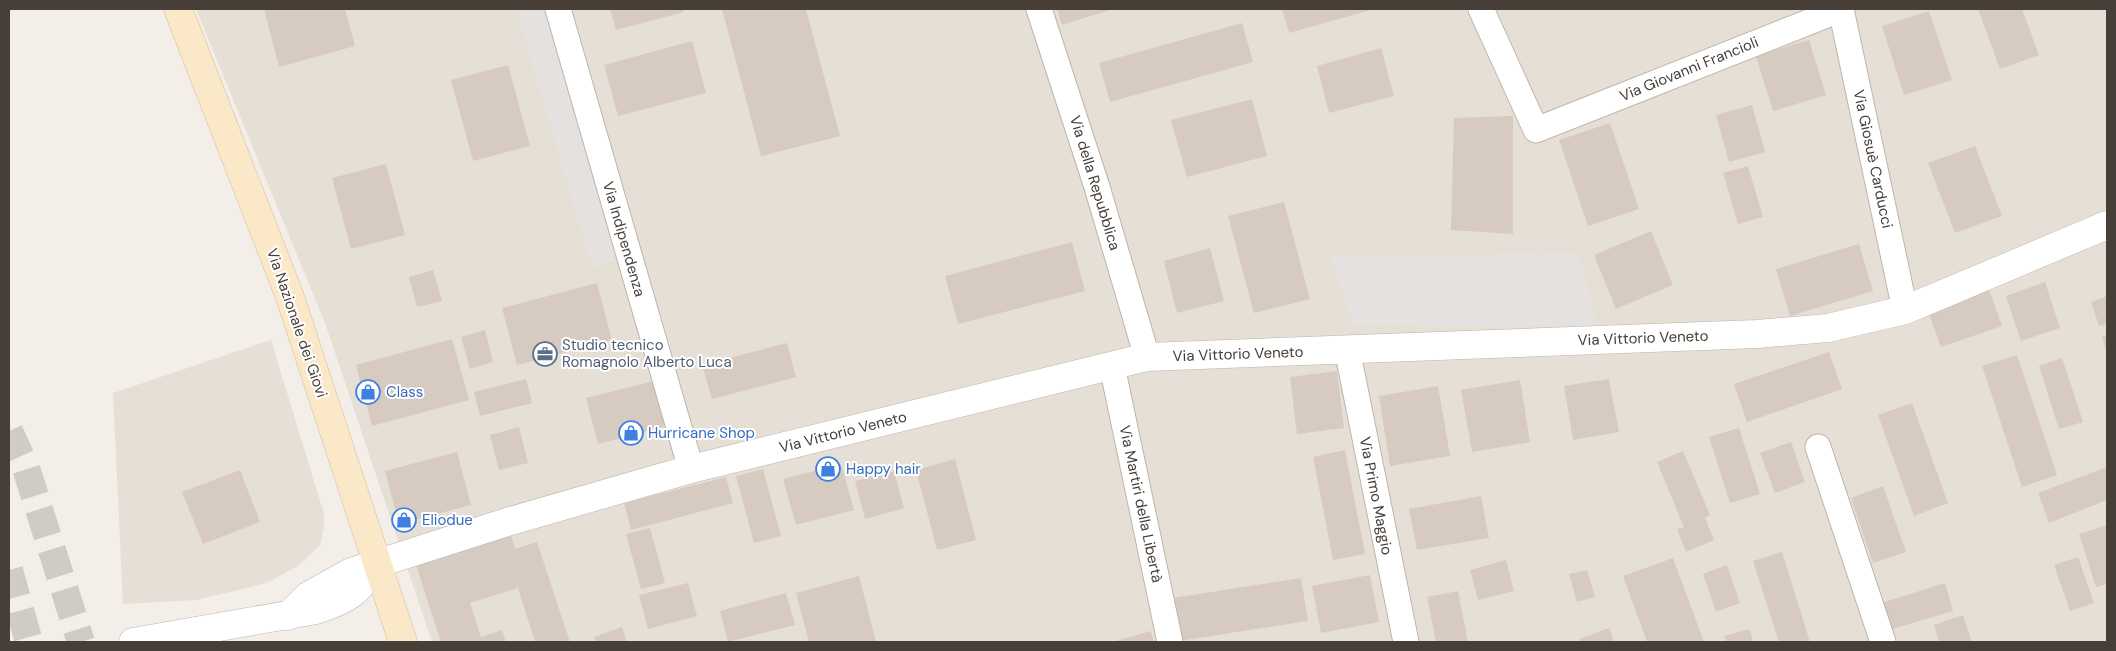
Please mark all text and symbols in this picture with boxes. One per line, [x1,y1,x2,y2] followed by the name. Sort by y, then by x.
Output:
[1617,32,1761,106] street label: Via Giovanni Francioli
[1849,88,1897,230] street label: Via Giosuè Carducci
[1065,113,1125,253] street label: Via della Repubblica
[598,179,650,299] street label: Via Indipendenza
[262,246,332,400] street label: Via Nazionale dei Giovi
[1577,326,1709,350] street label: Via Vittorio Veneto
[562,335,732,372] place label: Studio tecnico Romagnolo Alberto Luca
[532,341,558,367] office icon: Studio tecnico Romagnolo Alberto Luca
[1172,342,1304,366] street label: Via Vittorio Veneto
[355,379,381,405] shop icon: Class
[386,382,423,402] place label: Class
[777,406,909,458] street label: Via Vittorio Veneto
[618,420,644,446] shop icon: Hurricane Shop
[648,423,755,443] place label: Hurricane Shop
[1115,423,1167,585] street label: Via Martiri della Libertà
[1355,435,1397,557] street label: Via Primo Maggio
[815,456,841,482] shop icon: Happy hair
[846,459,921,479] place label: Happy hair
[391,507,417,533] shop icon: Eliodue
[422,510,473,530] place label: Eliodue

